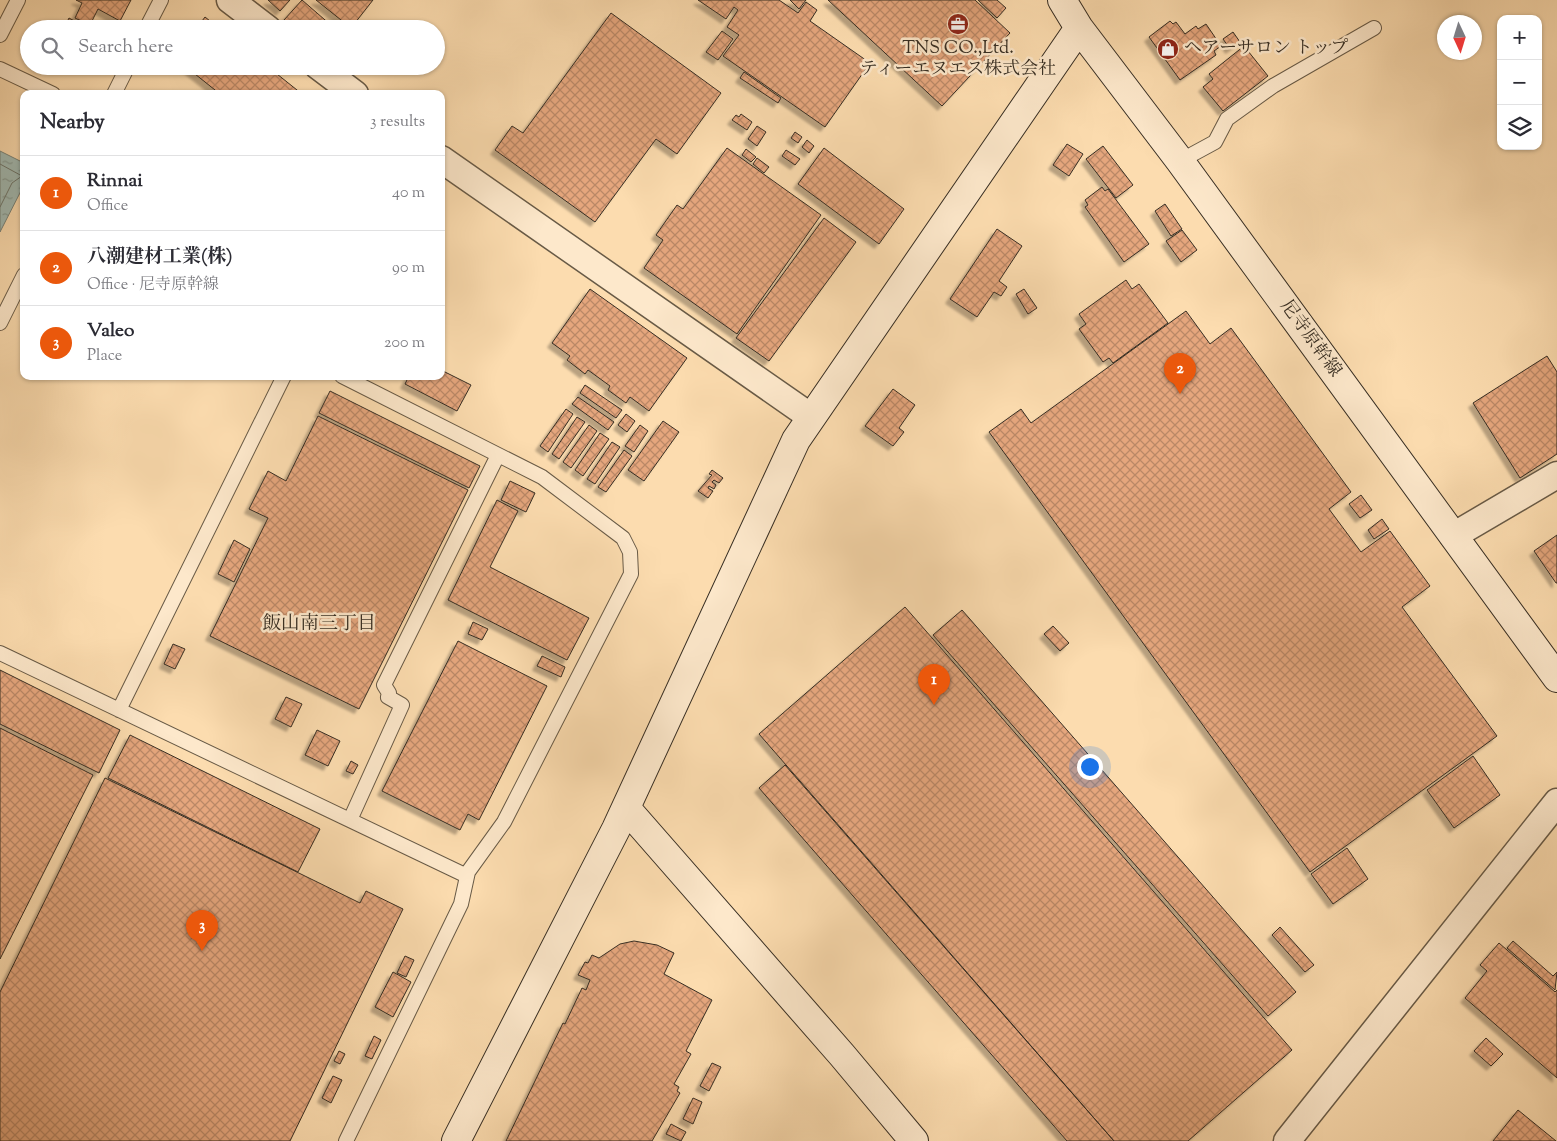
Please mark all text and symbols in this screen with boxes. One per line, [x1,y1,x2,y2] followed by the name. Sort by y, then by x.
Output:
[946,12,970,36] office icon: TNS CO.,Ltd. ティーエヌエス株式会社
[1437,15,1482,60] north arrow
[1497,15,1542,150] map controls
[1497,15,1542,60] button: +
[20,20,445,75] search box
[38,34,66,62] icon: search
[78,34,173,61] text: Search here
[860,36,1056,83] place label: TNS CO.,Ltd. ティーエヌエス株式会社
[1184,36,1348,62] place label: ヘアーサロン トップ
[1156,37,1180,61] shop icon: ヘアーサロン トップ
[1497,60,1542,105] button: −
[1497,105,1542,150] button: layers
[40,108,105,138] text: Nearby
[370,111,425,134] text: 3 results
[87,168,143,195] text: Rinnai
[53,182,59,205] text: 1
[392,182,425,205] text: 40 m
[87,195,128,218] text: Office
[87,244,232,271] text: 八潮建材工業(株)
[52,257,60,280] text: 2
[392,257,425,280] text: 90 m
[87,274,219,297] text: Office · 尼寺原幹線
[1273,295,1347,383] street label: 尼寺原幹線
[87,318,134,345] text: Valeo
[53,332,59,355] text: 3
[384,332,425,355] text: 200 m
[87,345,122,368] text: Place
[1164,353,1196,394] pin: 2
[262,611,376,638] district label: 飯山南三丁目
[918,664,950,705] pin: 1
[1077,754,1103,780] your location
[186,910,218,951] pin: 3

